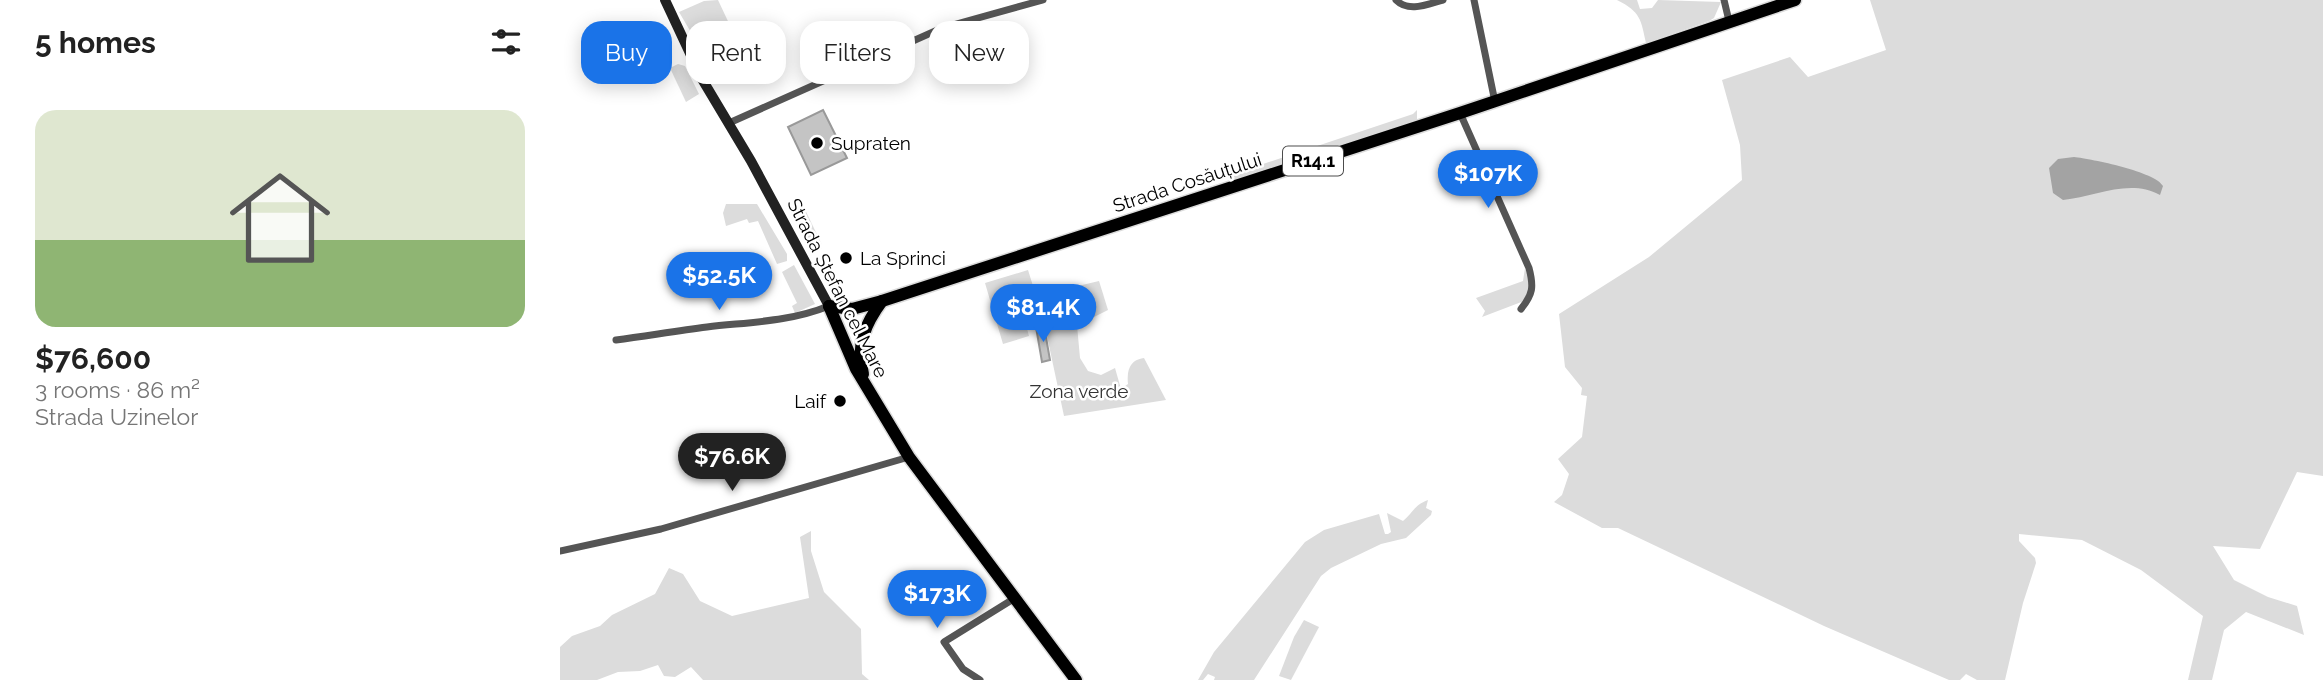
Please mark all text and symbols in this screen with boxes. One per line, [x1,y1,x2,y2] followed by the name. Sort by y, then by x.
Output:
[581,21,672,84] chip: Buy
[686,21,786,84] chip: Rent
[800,21,915,84] chip: Filters
[929,21,1029,84] chip: New
[487,23,525,61] icon: filters
[35,25,156,60] text: 5 homes
[831,132,911,154] place label: Supraten
[809,135,825,151] marker: Supraten
[1283,146,1343,176] road number: R14.1
[1110,148,1264,216] street label: Strada Cosăuțului
[1439,150,1537,210] pin: $107K
[217,155,343,281] icon: home
[1454,159,1522,186] text: $107K
[783,195,893,381] street label: Strada Ștefan cel Mare
[860,247,946,269] place label: La Sprinci
[838,250,854,266] marker: La Sprinci
[662,252,776,312] pin: $52.5K
[682,261,756,288] text: $52.5K
[986,284,1100,344] pin: $81.4K
[1006,293,1080,320] text: $81.4K
[35,341,151,376] text: $76,600
[35,376,200,403] text: 3 rooms · 86 m²
[1029,380,1129,402] park label: Zona verde
[794,390,827,412] place label: Laif
[832,393,848,409] marker: Laif
[35,403,198,430] text: Strada Uzinelor
[675,434,789,493] pin: $76.6K
[694,442,770,469] text: $76.6K
[888,570,986,630] pin: $173K
[903,579,971,606] text: $173K

